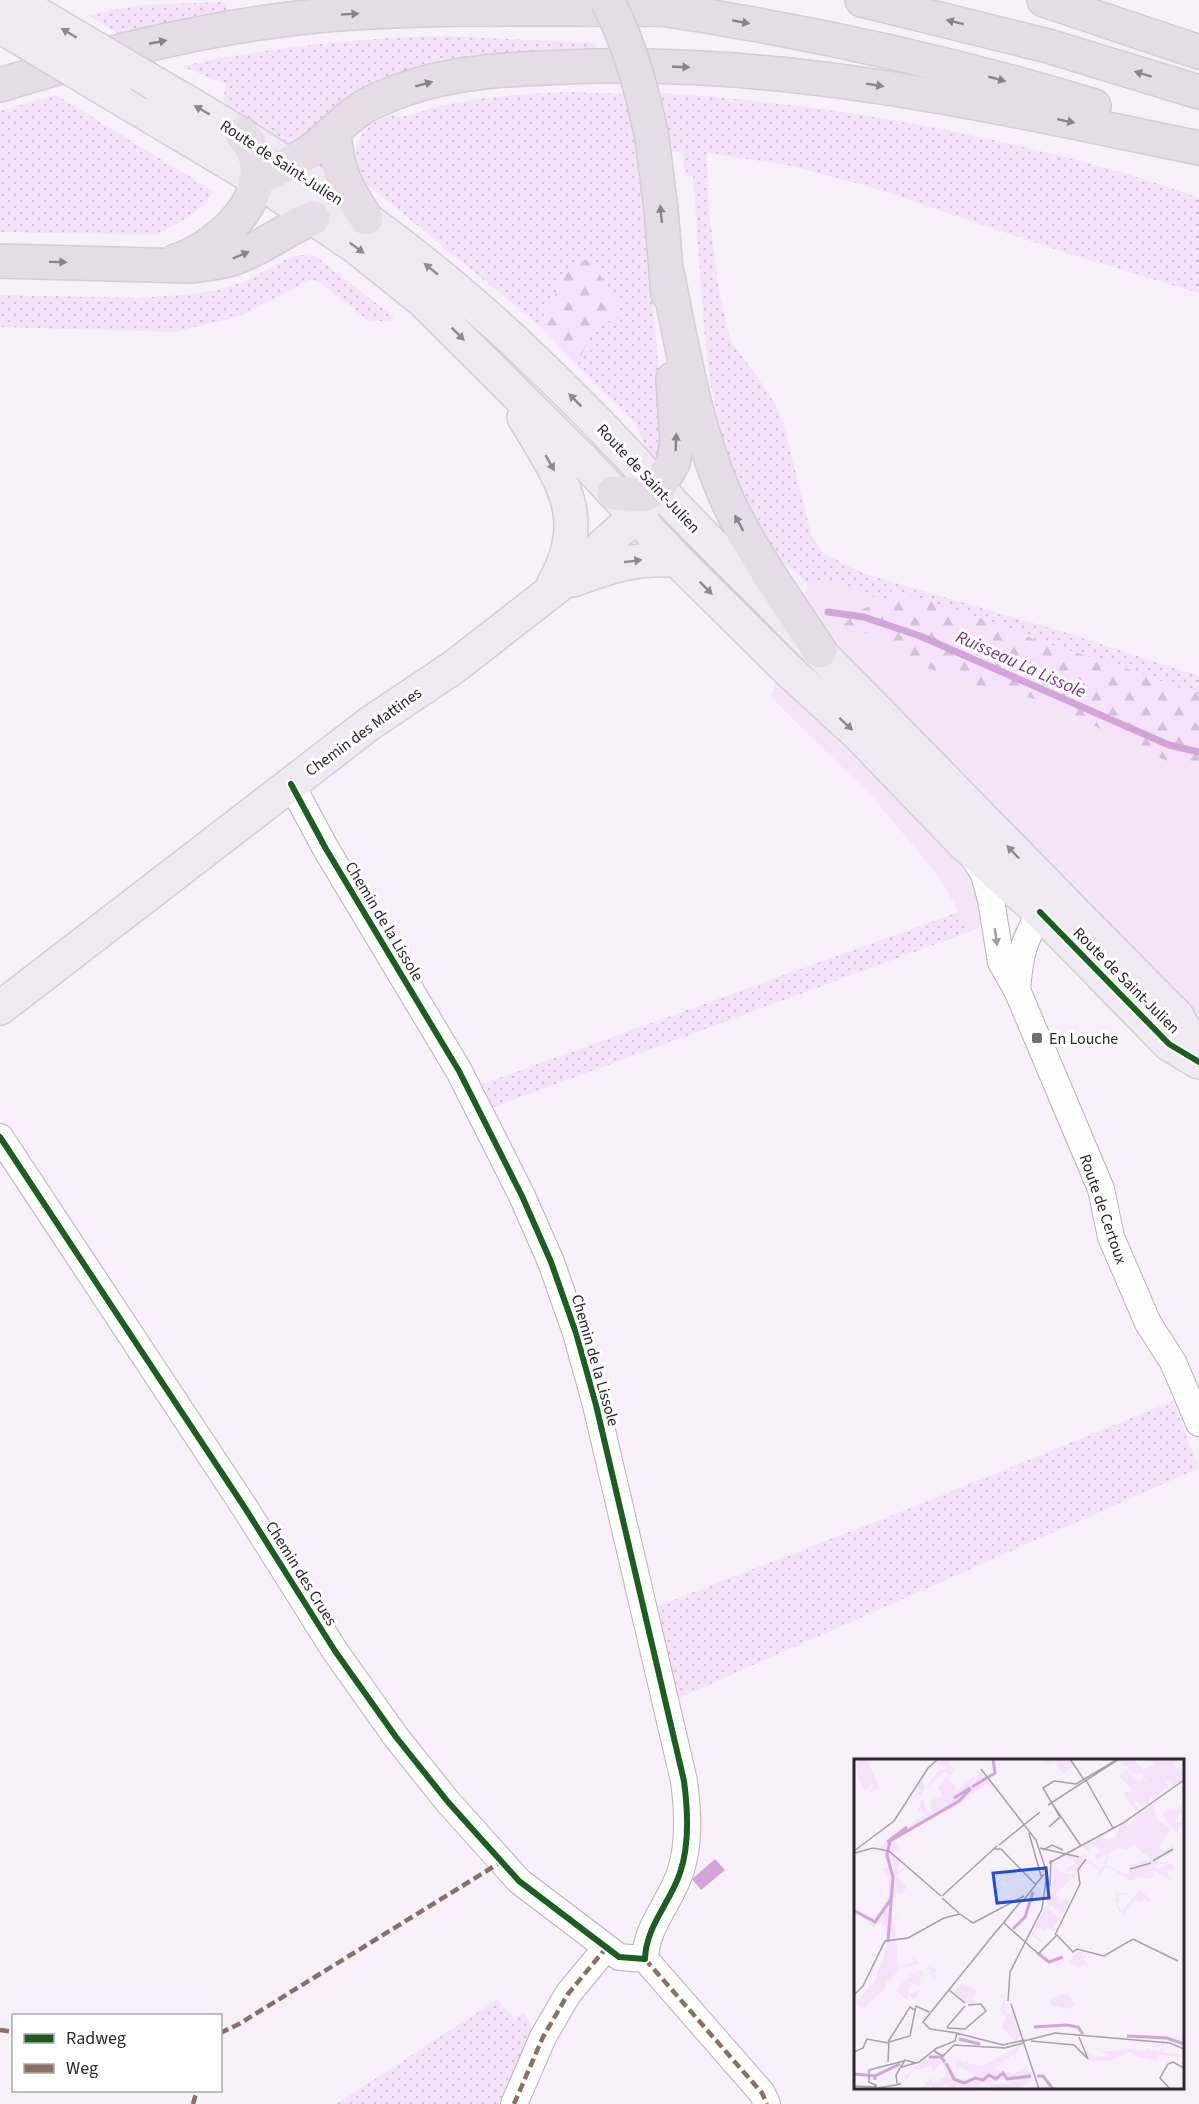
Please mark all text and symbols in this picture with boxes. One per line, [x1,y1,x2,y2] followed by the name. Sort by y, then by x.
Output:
[341,9,360,18] one-way arrow
[946,17,964,26] one-way arrow
[731,18,750,27] one-way arrow
[61,28,77,39] one-way arrow
[148,37,167,46] one-way arrow
[671,62,690,72] one-way arrow
[1134,69,1152,78] one-way arrow
[988,75,1006,84] one-way arrow
[415,78,433,88] one-way arrow
[865,80,884,89] one-way arrow
[193,105,210,115] one-way arrow
[216,115,347,211] street label: Route de Saint-Julien
[1057,117,1076,126] one-way arrow
[656,204,666,223] one-way arrow
[349,242,364,254] one-way arrow
[233,250,251,260] one-way arrow
[49,257,68,267] one-way arrow
[423,262,439,275] one-way arrow
[451,327,465,341] one-way arrow
[568,394,582,408] one-way arrow
[592,419,705,538] street label: Route de Saint-Julien
[672,432,681,451] one-way arrow
[545,455,556,471] one-way arrow
[734,514,744,531] one-way arrow
[623,557,642,566] one-way arrow
[698,581,712,595] one-way arrow
[952,625,1090,705] water label: Ruisseau La Lissole
[301,682,426,782] street label: Chemin des Mattines
[838,717,853,730] one-way arrow
[1007,845,1021,859] one-way arrow
[340,858,429,986] street label: Chemin de la Lissole
[1068,922,1185,1039] street label: Route de Saint-Julien
[992,928,1001,947] one-way arrow
[1049,1028,1118,1050] place label: En Louche
[1030,1031,1044,1045] marker: En Louche
[1074,1151,1132,1267] street label: Route de Certoux
[566,1292,624,1429] street label: Chemin de la Lissole
[260,1517,342,1630] street label: Chemin des Crues
[854,1759,1184,2089] inset map
[12,2014,222,2092] legend
[66,2026,126,2051] text: Radweg
[66,2056,98,2081] text: Weg

